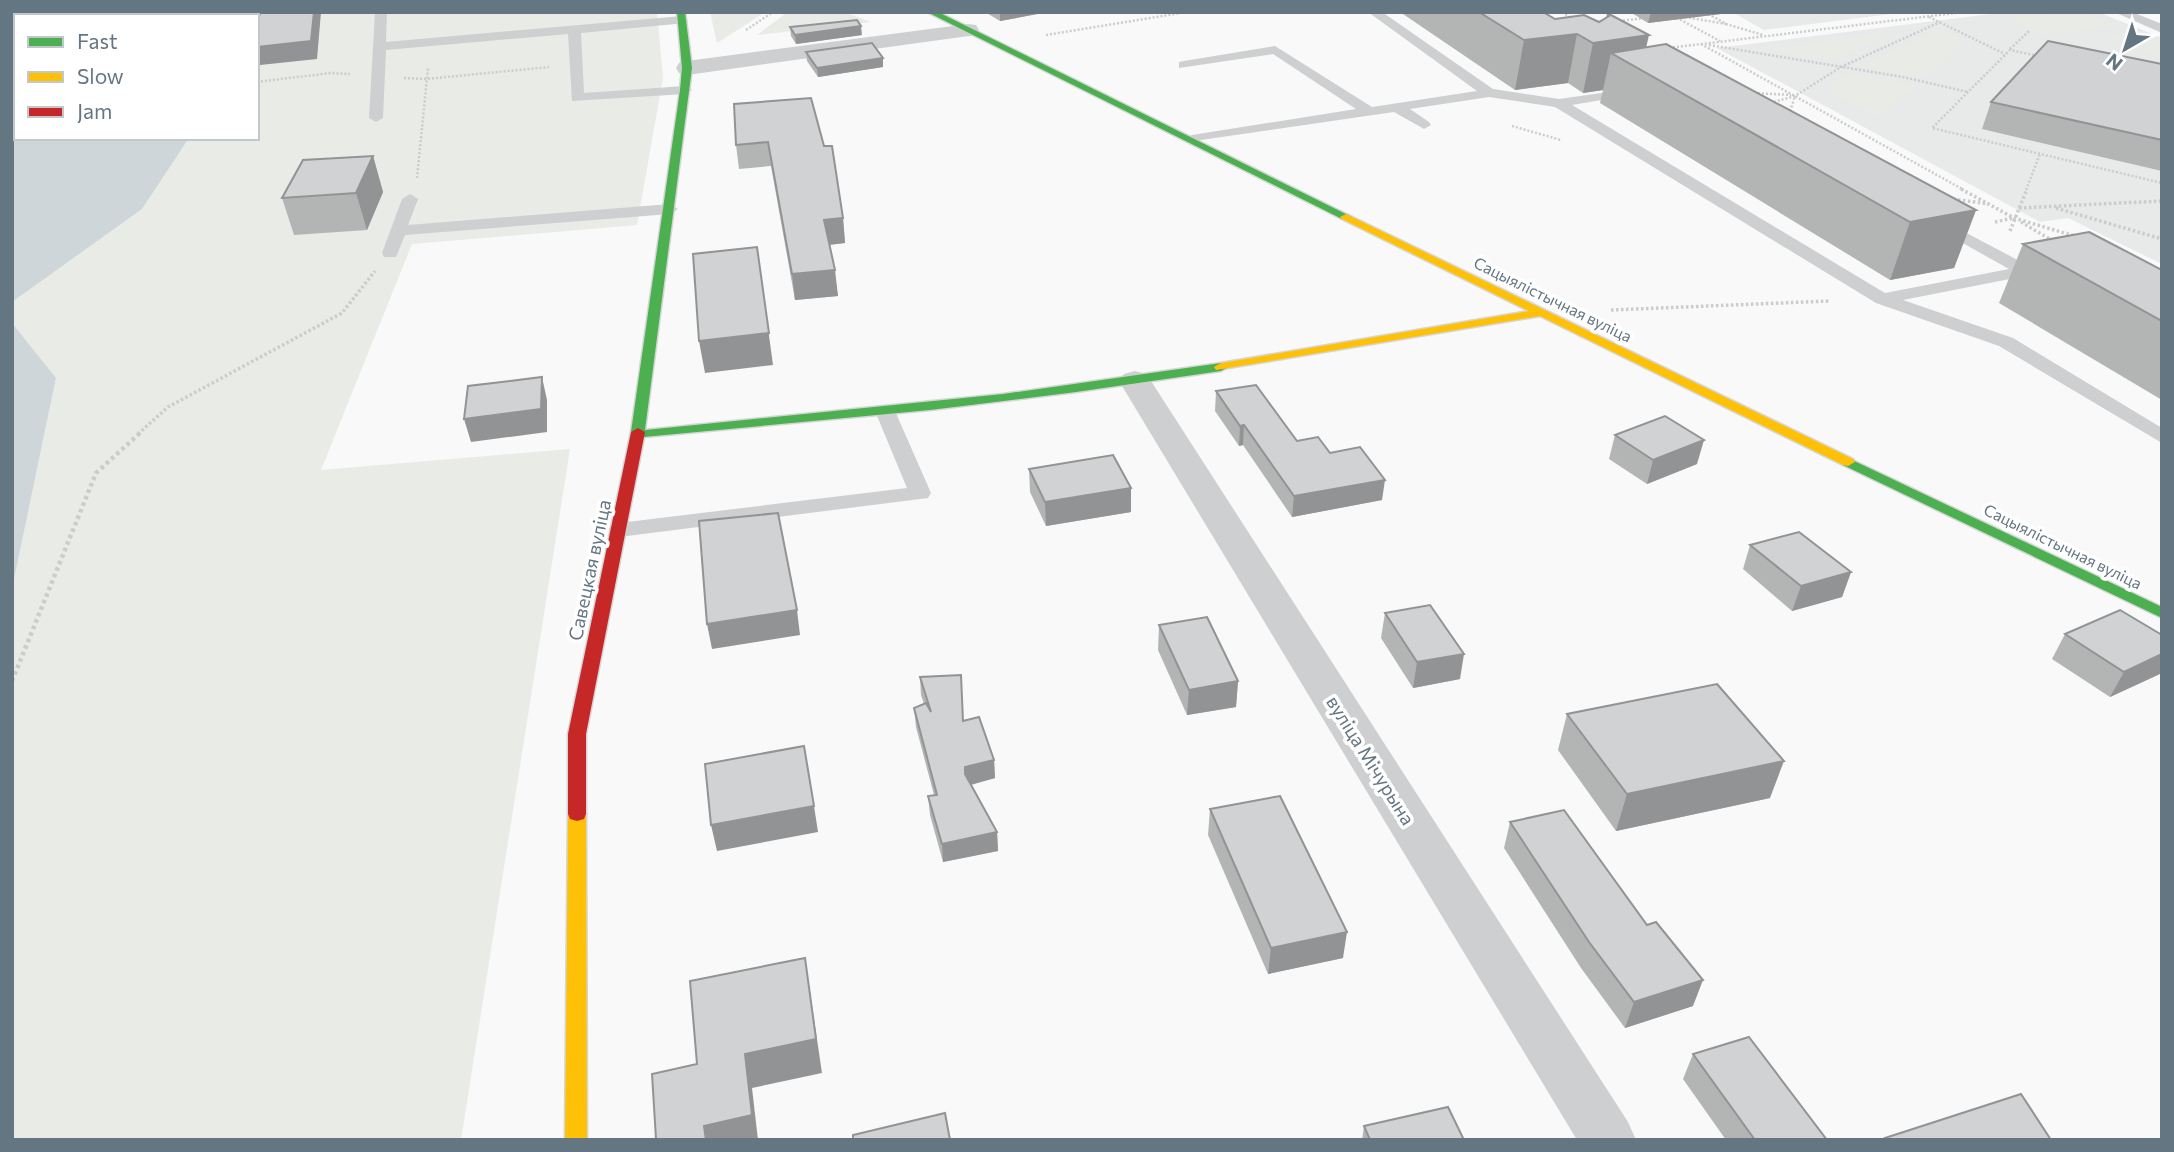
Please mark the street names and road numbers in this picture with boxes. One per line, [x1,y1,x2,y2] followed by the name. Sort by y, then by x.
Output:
[1471,252,1635,346] street label: Сацыялістычная вуліца
[563,497,615,643] street label: Савецкая вуліца
[1981,499,2145,593] street label: Сацыялістычная вуліца
[1322,691,1420,829] street label: вуліца Мічурына

